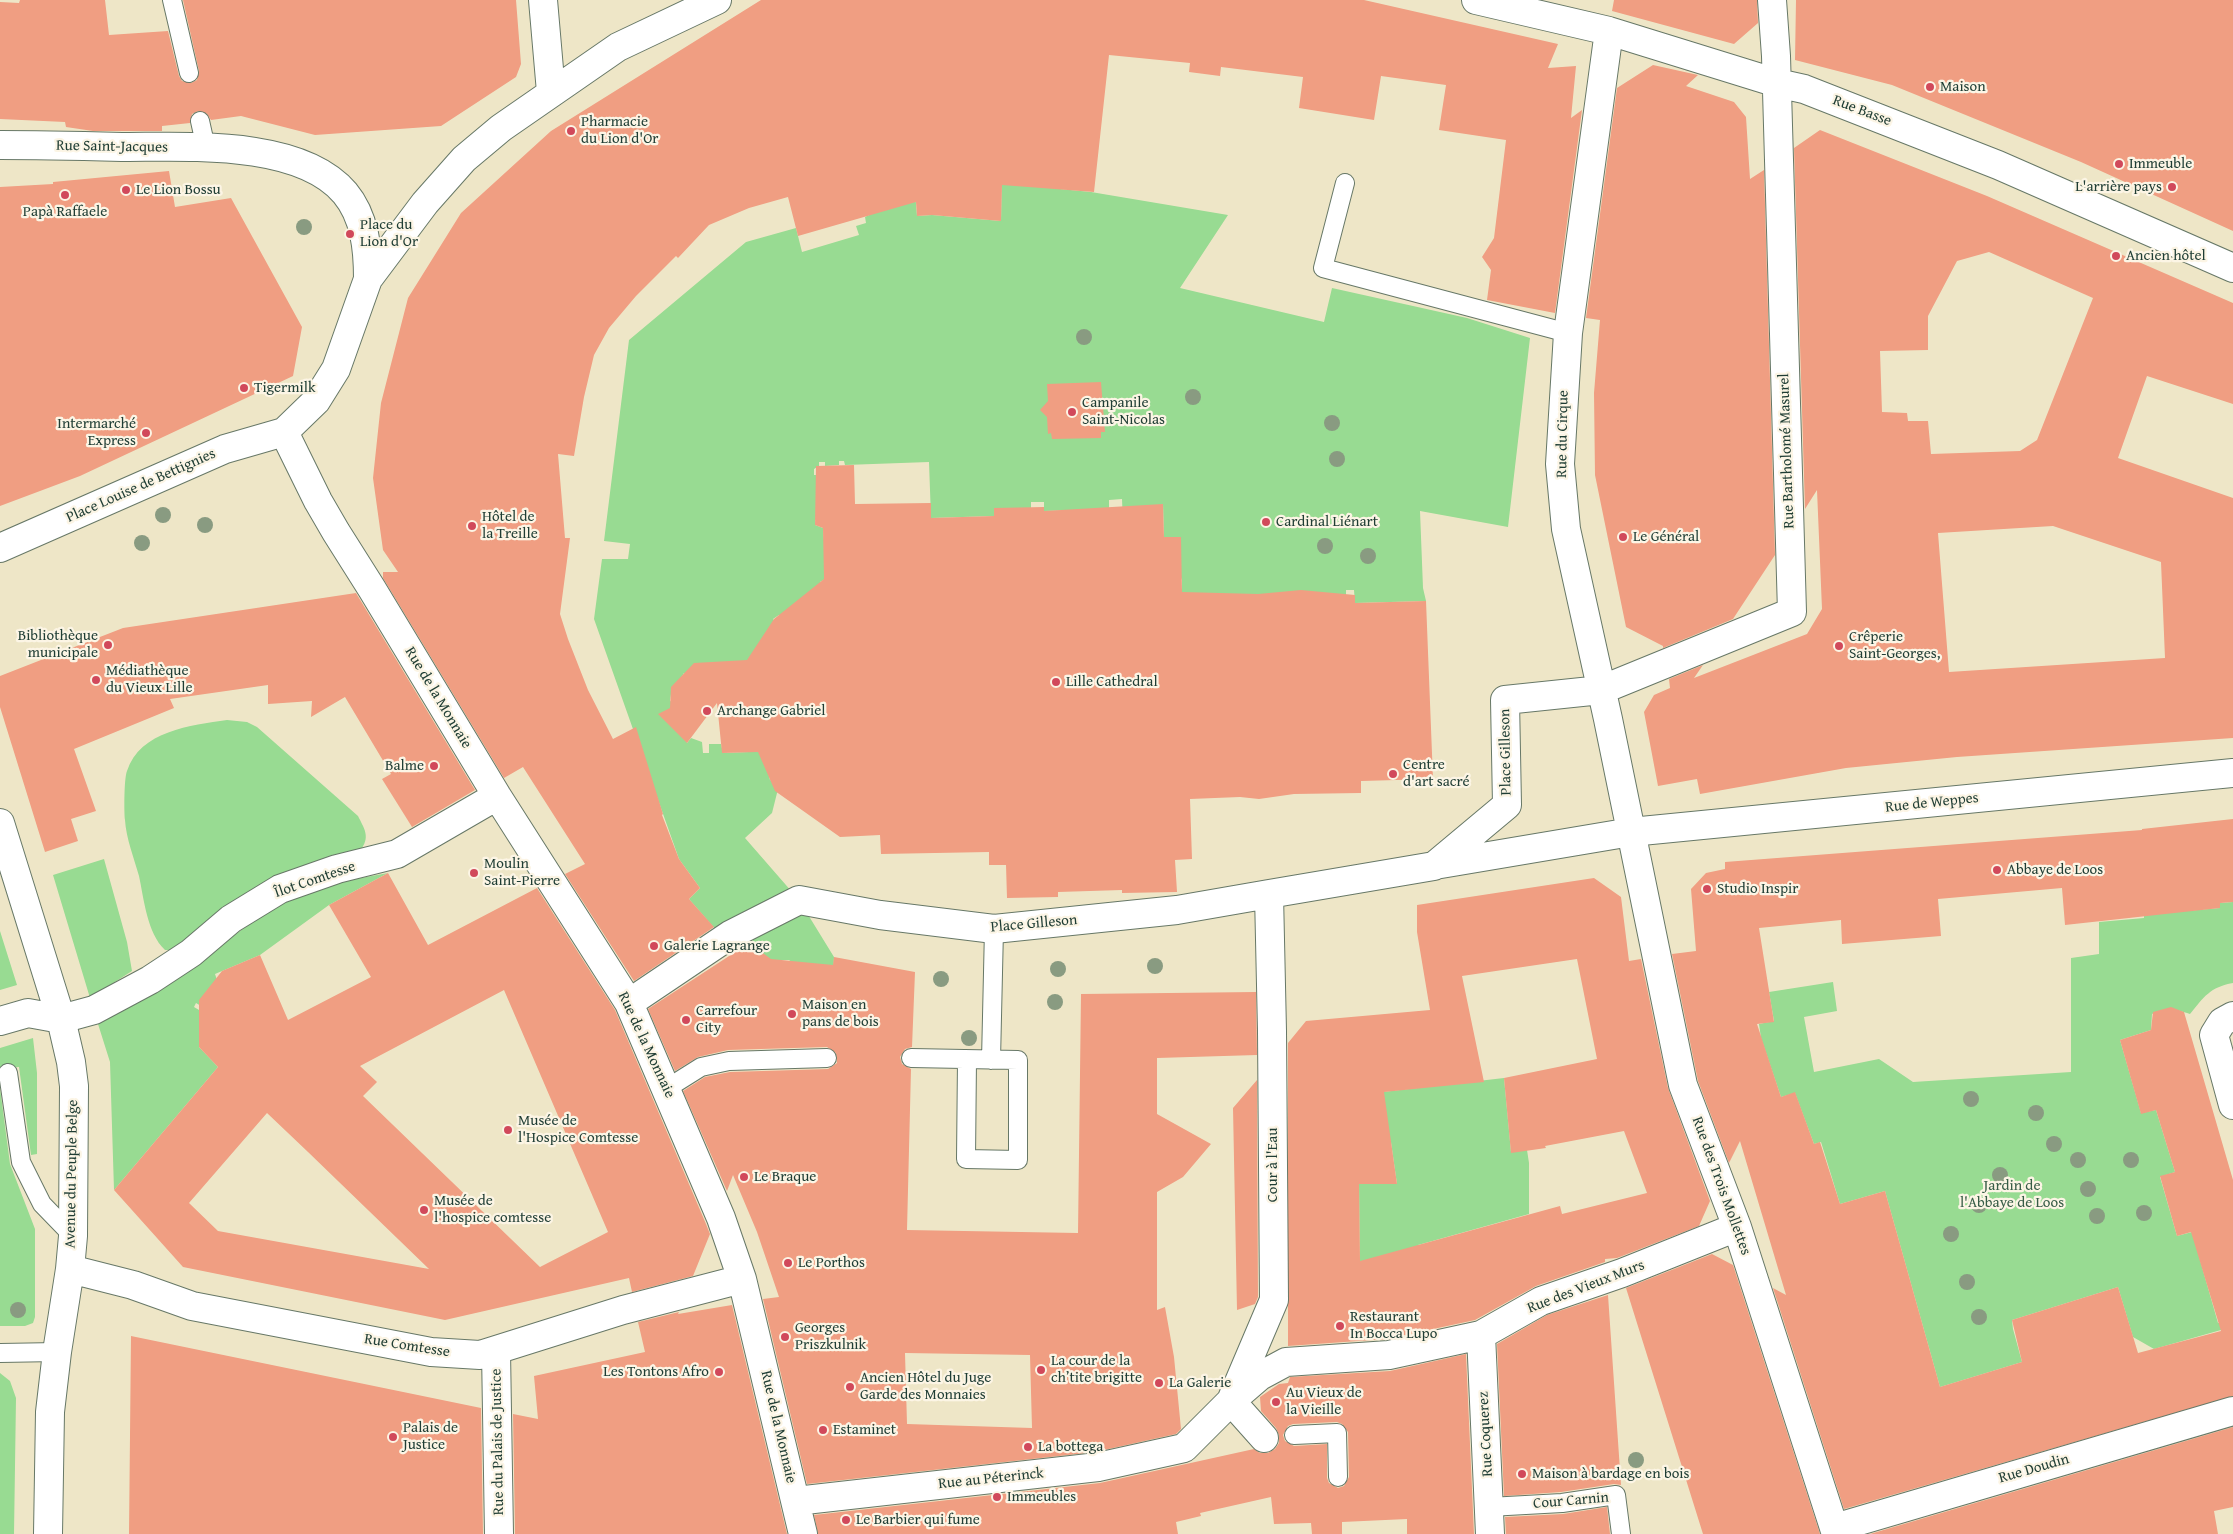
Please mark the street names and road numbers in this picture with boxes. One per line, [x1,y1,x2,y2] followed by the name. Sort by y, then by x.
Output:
[1830,92,1894,130] street label: Rue Basse
[56,137,168,157] street label: Rue Saint-Jacques
[1775,373,1799,529] street label: Rue Bartholomé Masurel
[1553,390,1573,478] street label: Rue du Cirque
[63,445,219,527] street label: Place Louise de Bettignies
[401,644,475,752] street label: Rue de la Monnaie
[1496,708,1516,796] street label: Place Gilleson
[1884,789,1980,817] street label: Rue de Weppes
[272,858,358,902] street label: Îlot Comtesse
[990,911,1078,937] street label: Place Gilleson
[614,989,678,1101] street label: Rue de la Monnaie
[62,1099,82,1249] street label: Avenue du Peuple Belge
[1688,1114,1754,1258] street label: Rue des Trois Mollettes
[1264,1128,1282,1202] street label: Cour à l'Eau
[1525,1256,1647,1318] street label: Rue des Vieux Murs
[363,1330,451,1362] street label: Rue Comtesse
[488,1368,508,1516] street label: Rue du Palais de Justice
[756,1369,800,1485] street label: Rue de la Monnaie
[1475,1391,1497,1477] street label: Rue Coquerez
[1997,1450,2071,1488] street label: Rue Doudin
[937,1465,1045,1493] street label: Rue au Péterinck
[1532,1489,1610,1513] street label: Cour Carnin

